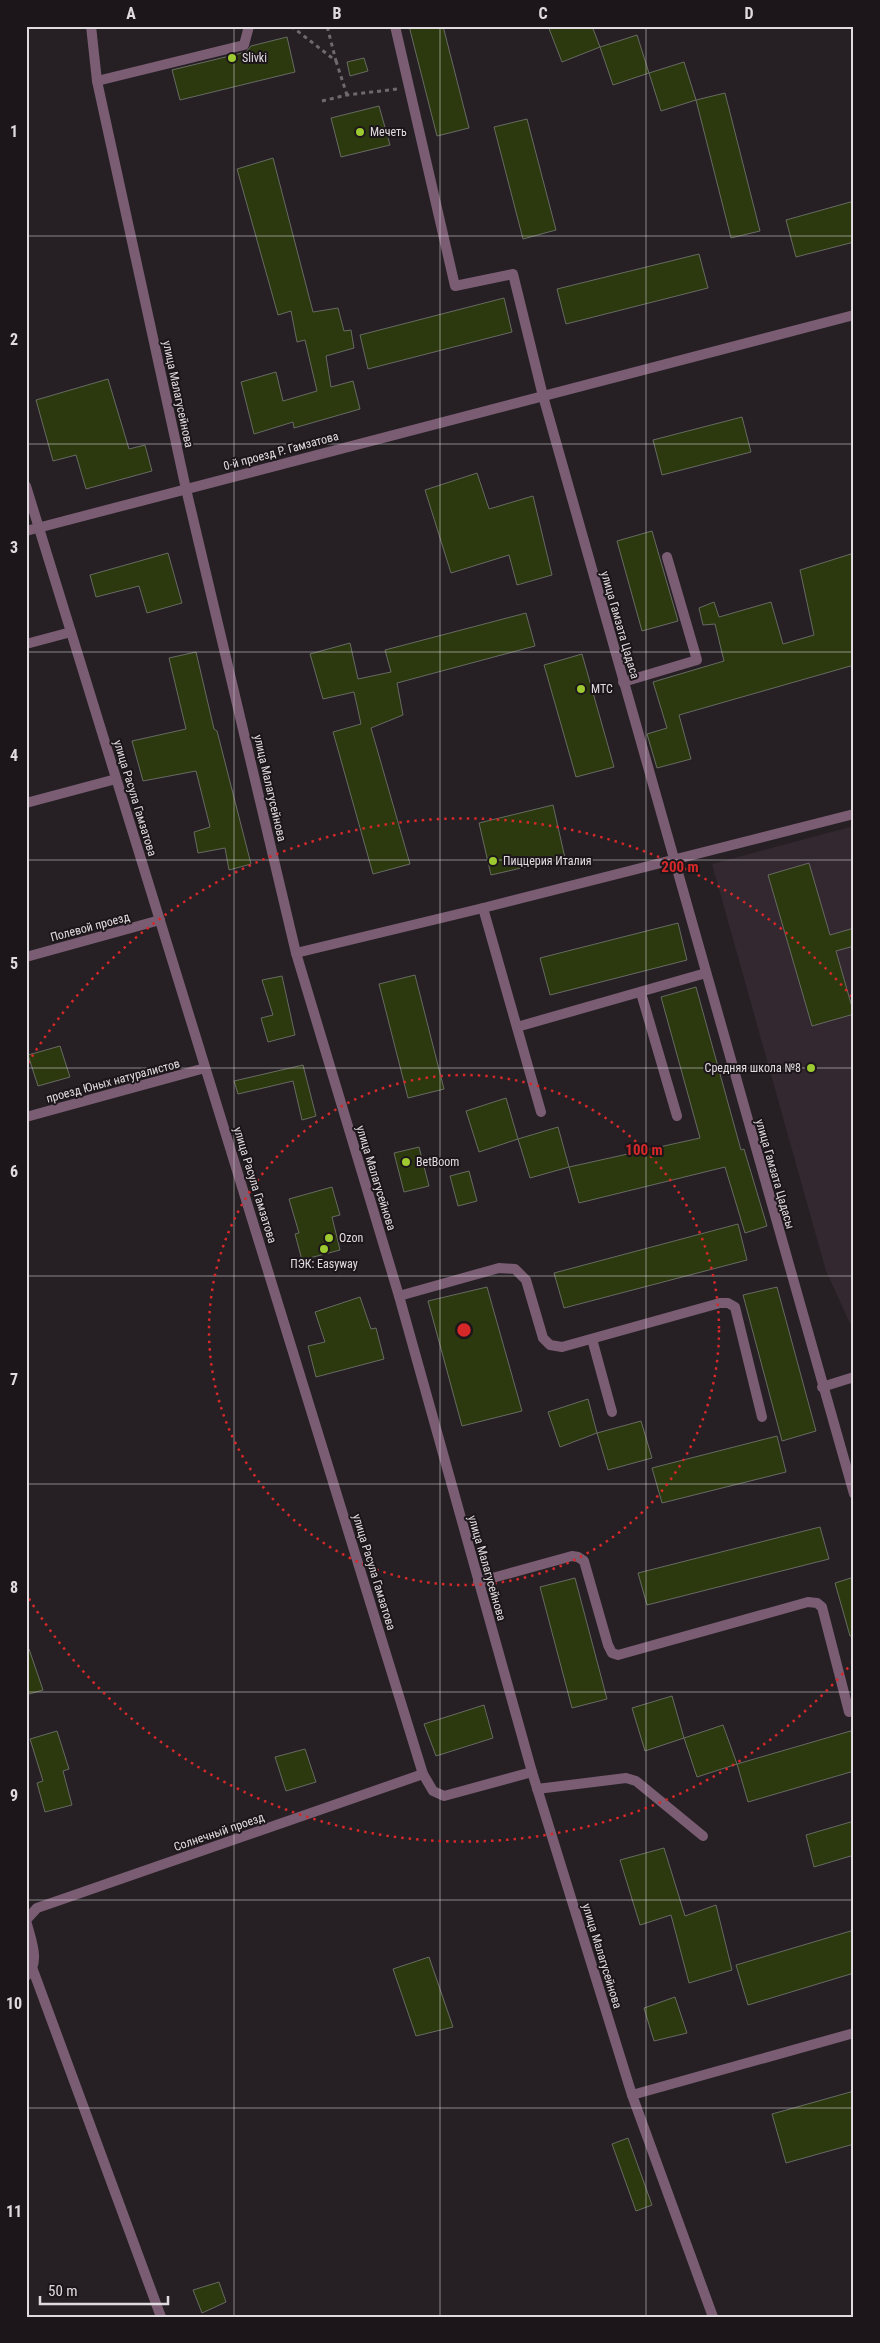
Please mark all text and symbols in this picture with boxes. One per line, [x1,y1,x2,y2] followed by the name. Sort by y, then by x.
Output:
[126,4,136,23] text: A
[333,4,342,23] text: B
[538,4,548,23] text: C
[744,4,754,23] text: D
[242,51,267,65] place label: Slivki
[226,52,238,64] marker: Slivki
[10,122,18,141] text: 1
[370,125,407,139] place label: Мечеть
[354,126,366,138] marker: Мечеть
[10,330,18,349] text: 2
[160,339,196,449] street label: улица Малагусейнова
[222,429,340,473] street label: 0-й проезд Р. Гамзатова
[10,538,18,557] text: 3
[598,570,642,681] street label: улица Гамзата Цадаса
[591,682,613,696] place label: МТС
[575,683,587,695] marker: МТС
[251,733,289,843] street label: улица Малагусейнова
[111,738,159,858] street label: улица Расула Гамзатова
[10,746,18,765] text: 4
[503,854,592,868] place label: Пиццерия Италия
[487,855,499,867] marker: Пиццерия Италия
[661,858,699,876] text: 200 m
[49,910,132,944] street label: Полевой проезд
[10,954,18,973] text: 5
[45,1056,181,1106] street label: проезд Юных натуралистов
[705,1061,801,1075] place label: Средняя школа №8
[805,1062,817,1074] marker: Средняя школа №8
[753,1117,797,1231] street label: улица Гамзата Цадасы
[353,1124,399,1232] street label: улица Малагусейнова
[231,1125,279,1245] street label: улица Расула Гамзатова
[625,1141,663,1159] text: 100 m
[416,1155,459,1169] place label: BetBoom
[400,1156,412,1168] marker: BetBoom
[10,1162,18,1181] text: 6
[339,1231,363,1245] place label: Ozon
[323,1232,335,1244] marker: Ozon
[318,1243,330,1255] marker: ПЭК: Easyway
[290,1257,358,1271] place label: ПЭК: Easyway
[455,1321,473,1339] centre of rings
[10,1370,18,1389] text: 7
[350,1512,398,1632] street label: улица Расула Гамзатова
[465,1514,509,1623] street label: улица Малагусейнова
[10,1578,18,1597] text: 8
[10,1786,18,1805] text: 9
[172,1810,267,1854] street label: Солнечный проезд
[579,1902,625,2010] street label: улица Малагусейнова
[6,1994,22,2013] text: 10
[6,2202,22,2221] text: 11
[40,2273,168,2305] scale bar
[48,2282,78,2300] text: 50 m

